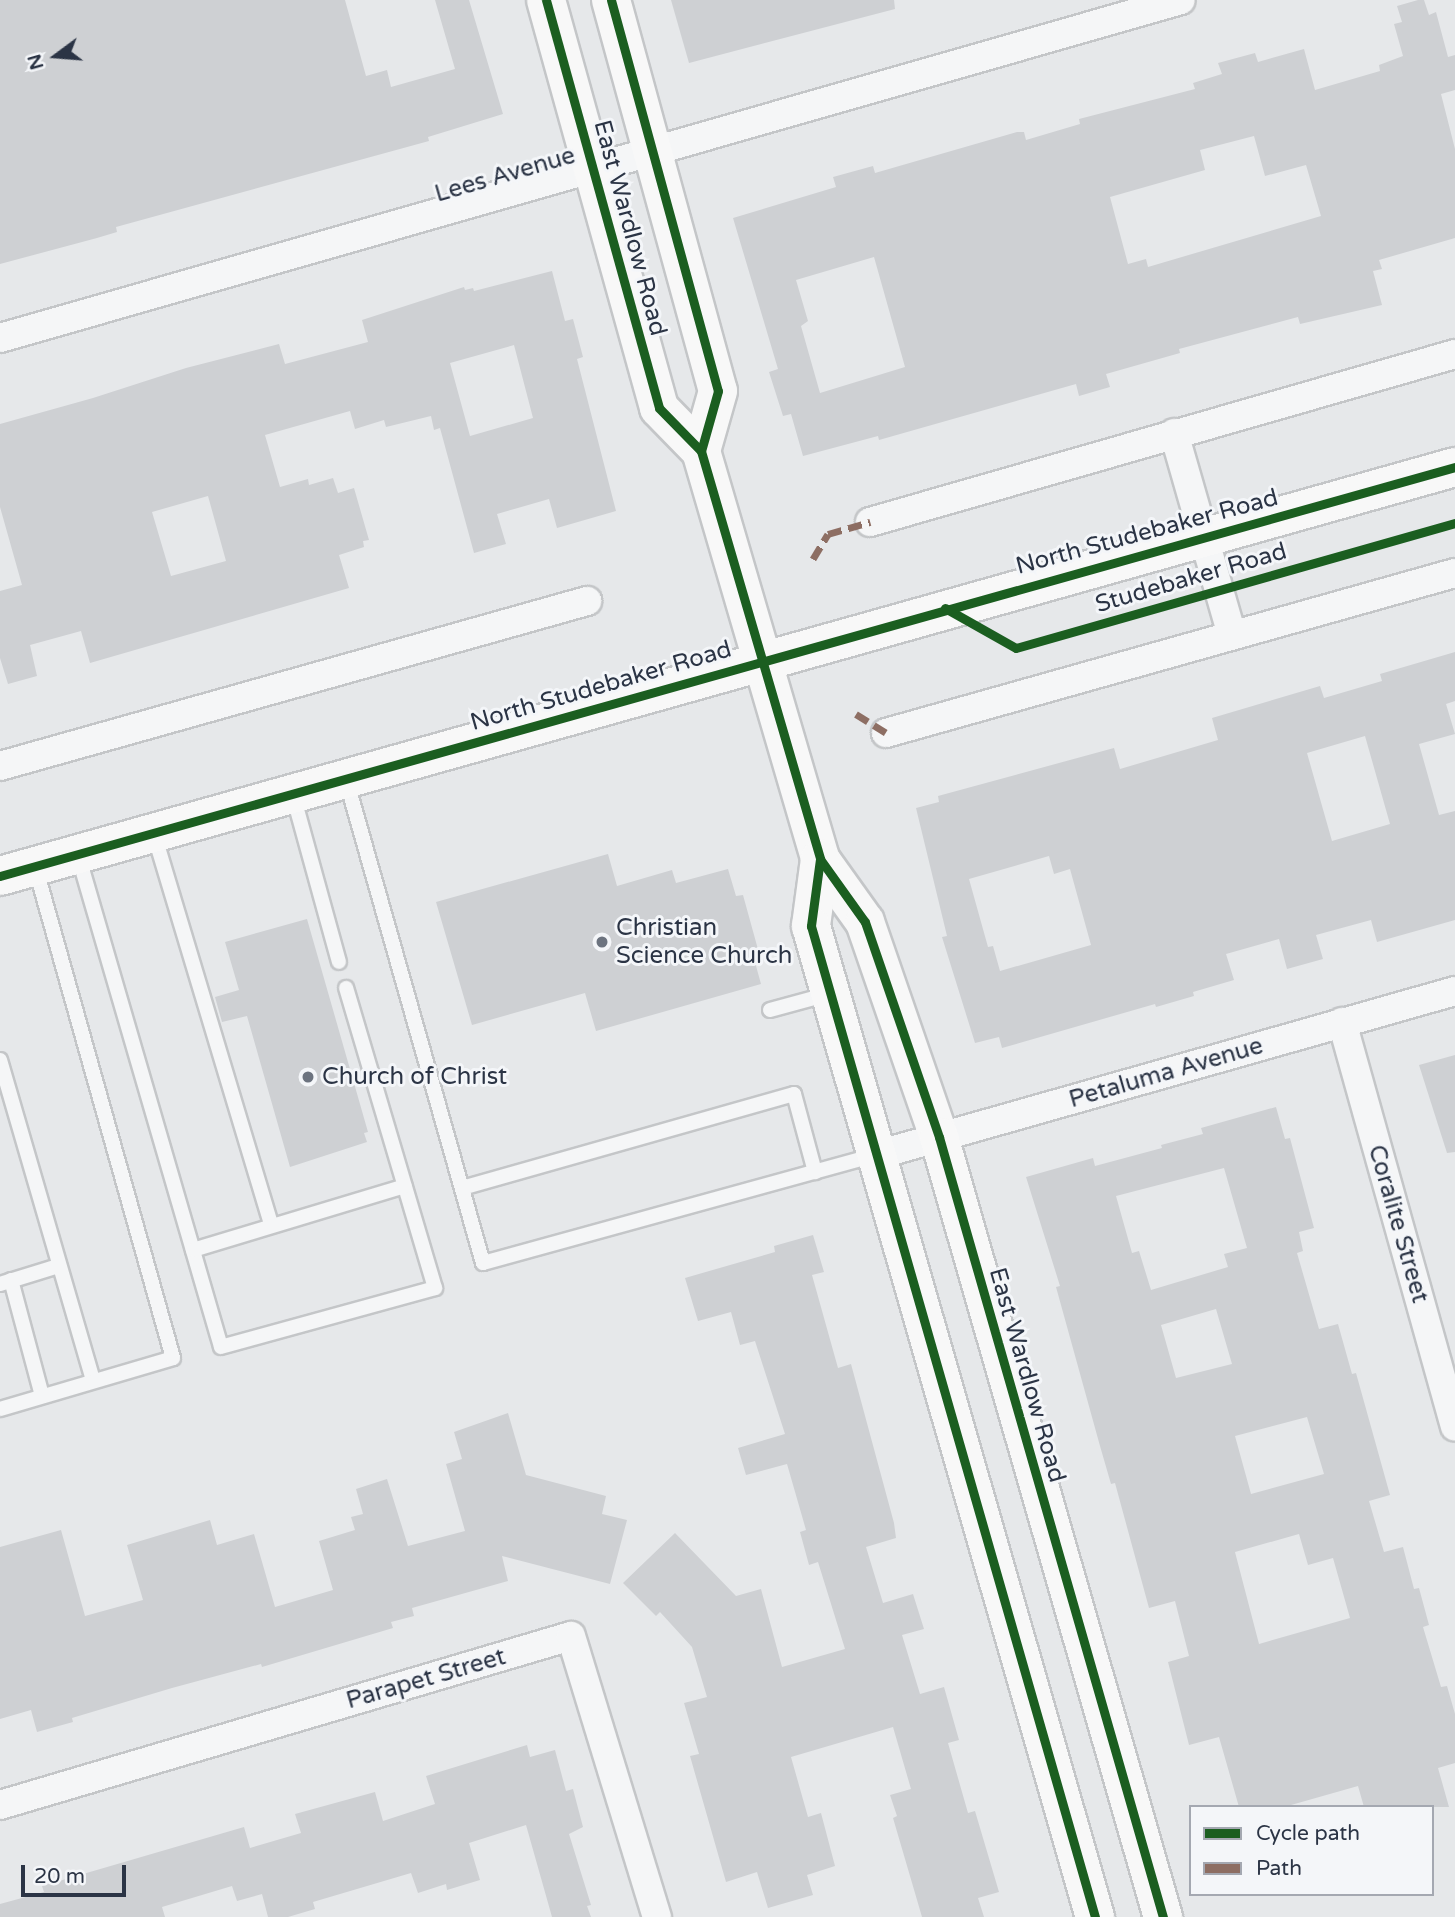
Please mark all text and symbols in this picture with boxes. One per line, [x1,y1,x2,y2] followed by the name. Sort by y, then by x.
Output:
[21,21,91,91] north arrow
[23,51,48,72] text: N
[587,117,673,339] street label: East Wardlow Road
[432,141,578,209] street label: Lees Avenue
[1013,483,1281,581] street label: North Studebaker Road
[1092,537,1290,619] street label: Studebaker Road
[467,635,735,737] street label: North Studebaker Road
[616,914,792,970] place label: Christian Science Church
[594,934,610,950] marker: Christian Science Church
[1066,1032,1266,1114] street label: Petaluma Avenue
[322,1063,507,1091] place label: Church of Christ
[300,1069,316,1085] marker: Church of Christ
[1362,1142,1434,1306] street label: Coralite Street
[983,1264,1071,1486] street label: East Wardlow Road
[343,1643,509,1715] street label: Parapet Street
[1189,1805,1434,1896] legend
[1256,1821,1360,1846] text: Cycle path
[24,1850,130,1894] scale bar
[1256,1856,1302,1881] text: Path
[34,1864,85,1889] text: 20 m

